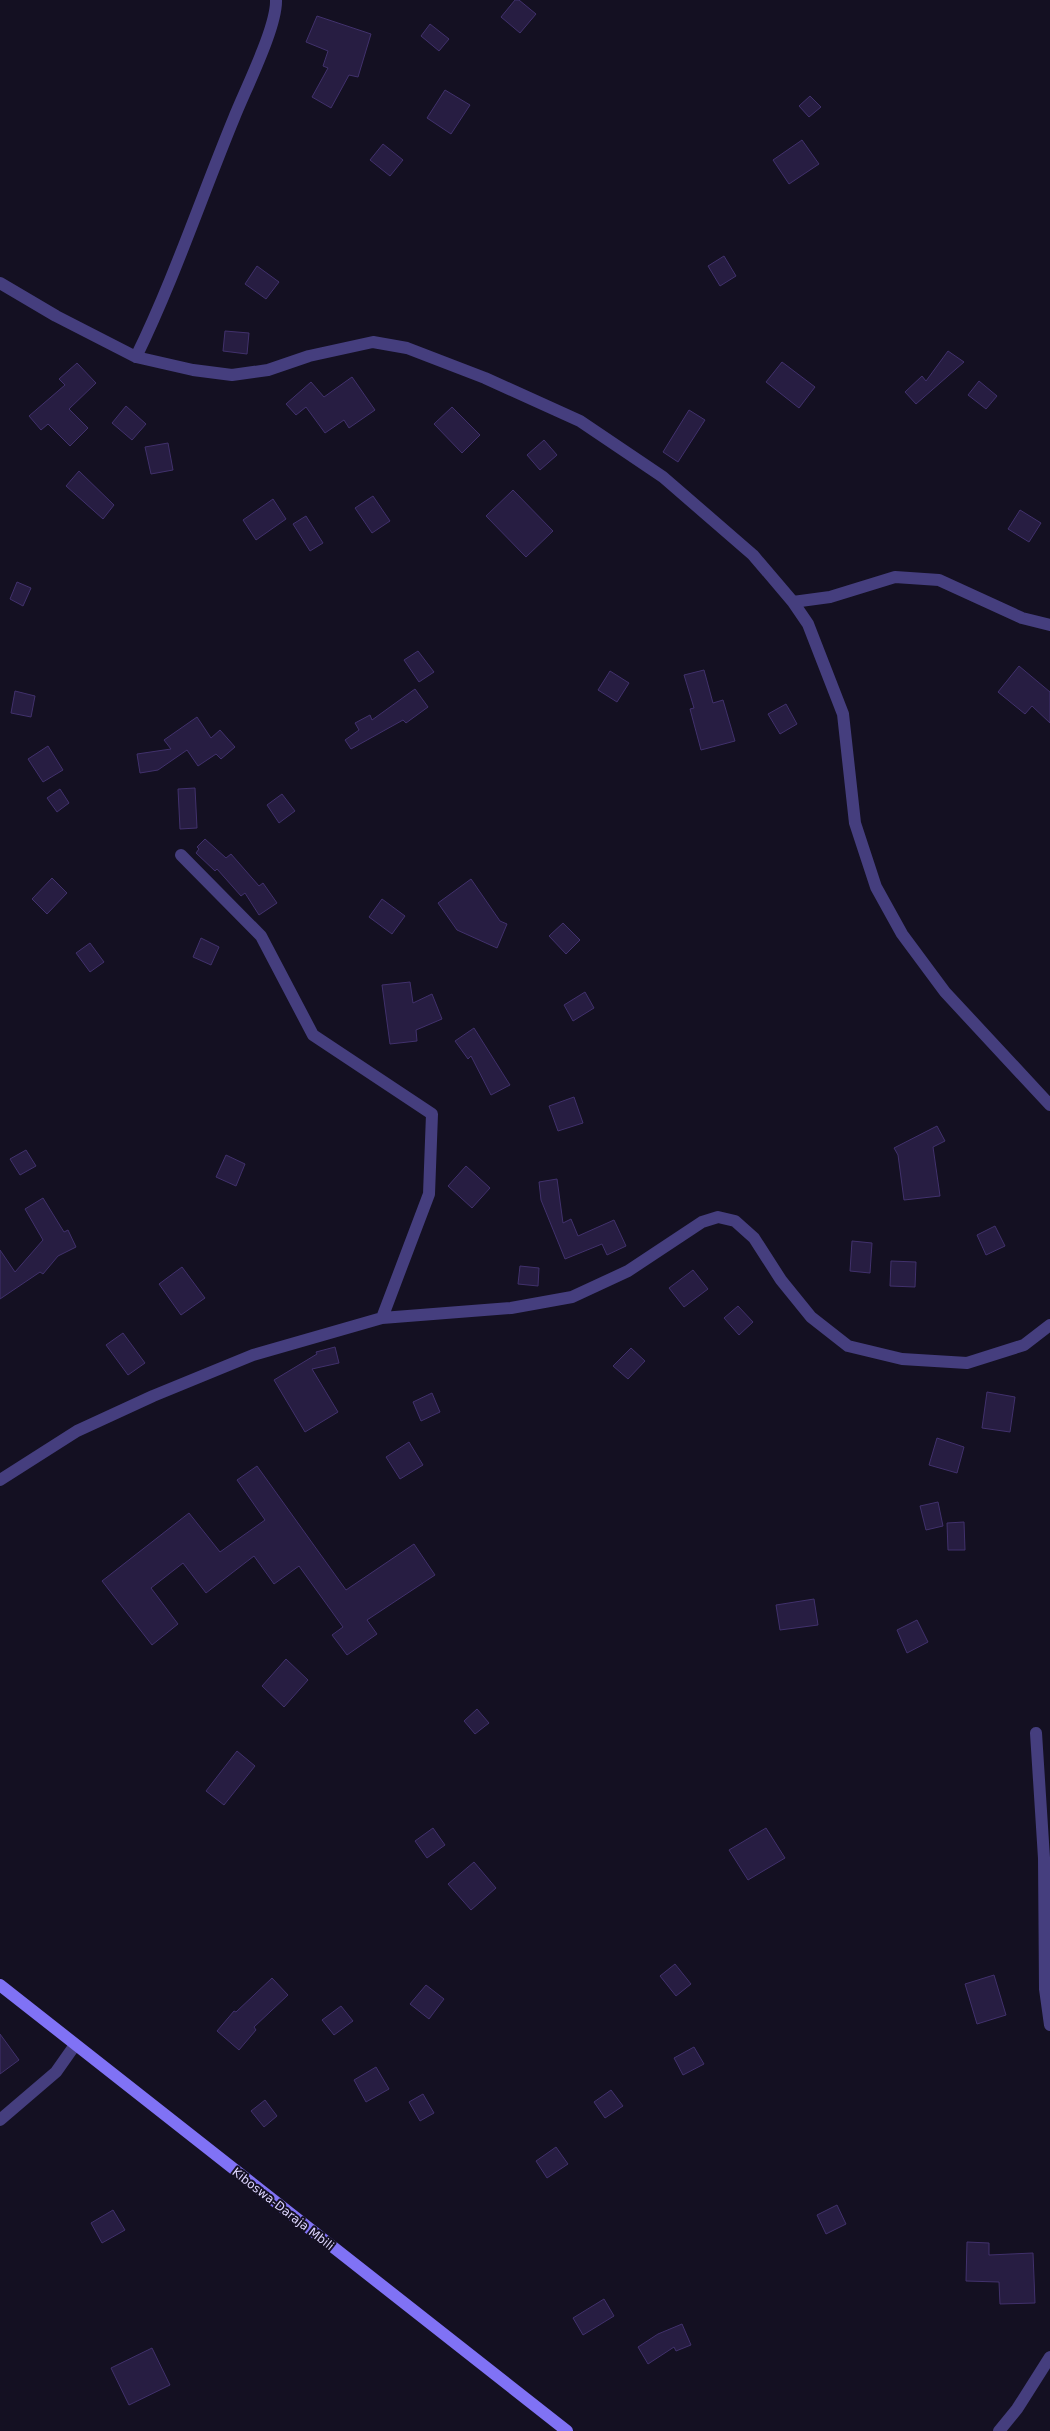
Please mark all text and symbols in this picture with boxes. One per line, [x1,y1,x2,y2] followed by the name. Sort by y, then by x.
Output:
[229,2165,337,2253] street label: Kiboswa-Daraja Mbili

